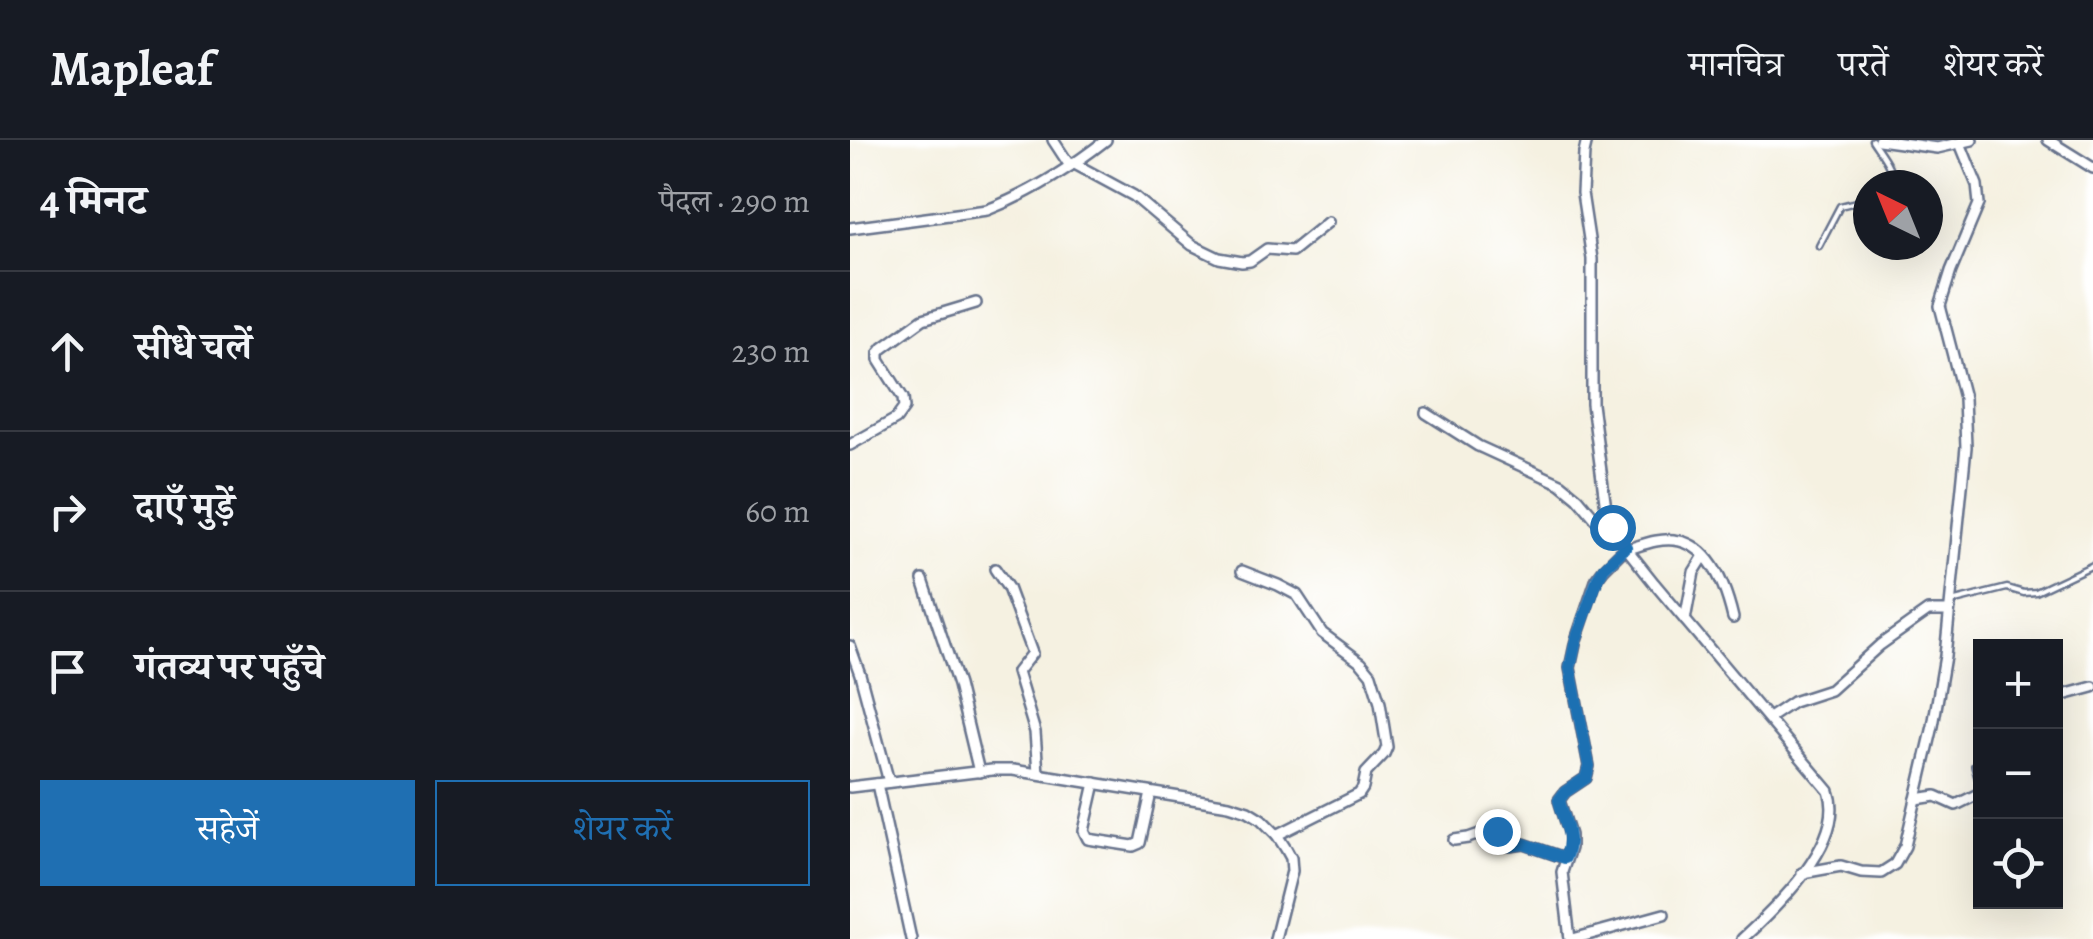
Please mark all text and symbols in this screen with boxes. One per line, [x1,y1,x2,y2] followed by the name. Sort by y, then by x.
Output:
[50,36,213,102] text: Mapleaf
[1688,40,1783,88] text: मानचित्र
[1838,40,1888,88] text: परतें
[1943,40,2043,88] text: शेयर करें
[1853,170,1943,260] north arrow
[40,171,147,228] text: 4 मिनट
[659,179,810,223] text: पैदल · 290 m
[135,320,252,372] text: सीधे चलें
[40,324,95,379] icon: ahead
[731,329,810,373] text: 230 m
[135,480,235,532] text: दाएँ मुड़ें
[40,484,95,539] icon: right
[745,489,810,533] text: 60 m
[1590,505,1636,551] route start
[1973,639,2063,909] map controls
[1973,639,2063,729] button: +
[135,640,324,692] text: गंतव्य पर पहुँचे
[40,644,95,699] icon: arrive
[1973,729,2063,819] button: −
[40,780,415,886] button: सहेजें
[435,780,810,886] button: शेयर करें
[1475,809,1521,855] route end
[1973,819,2063,909] button: locate

